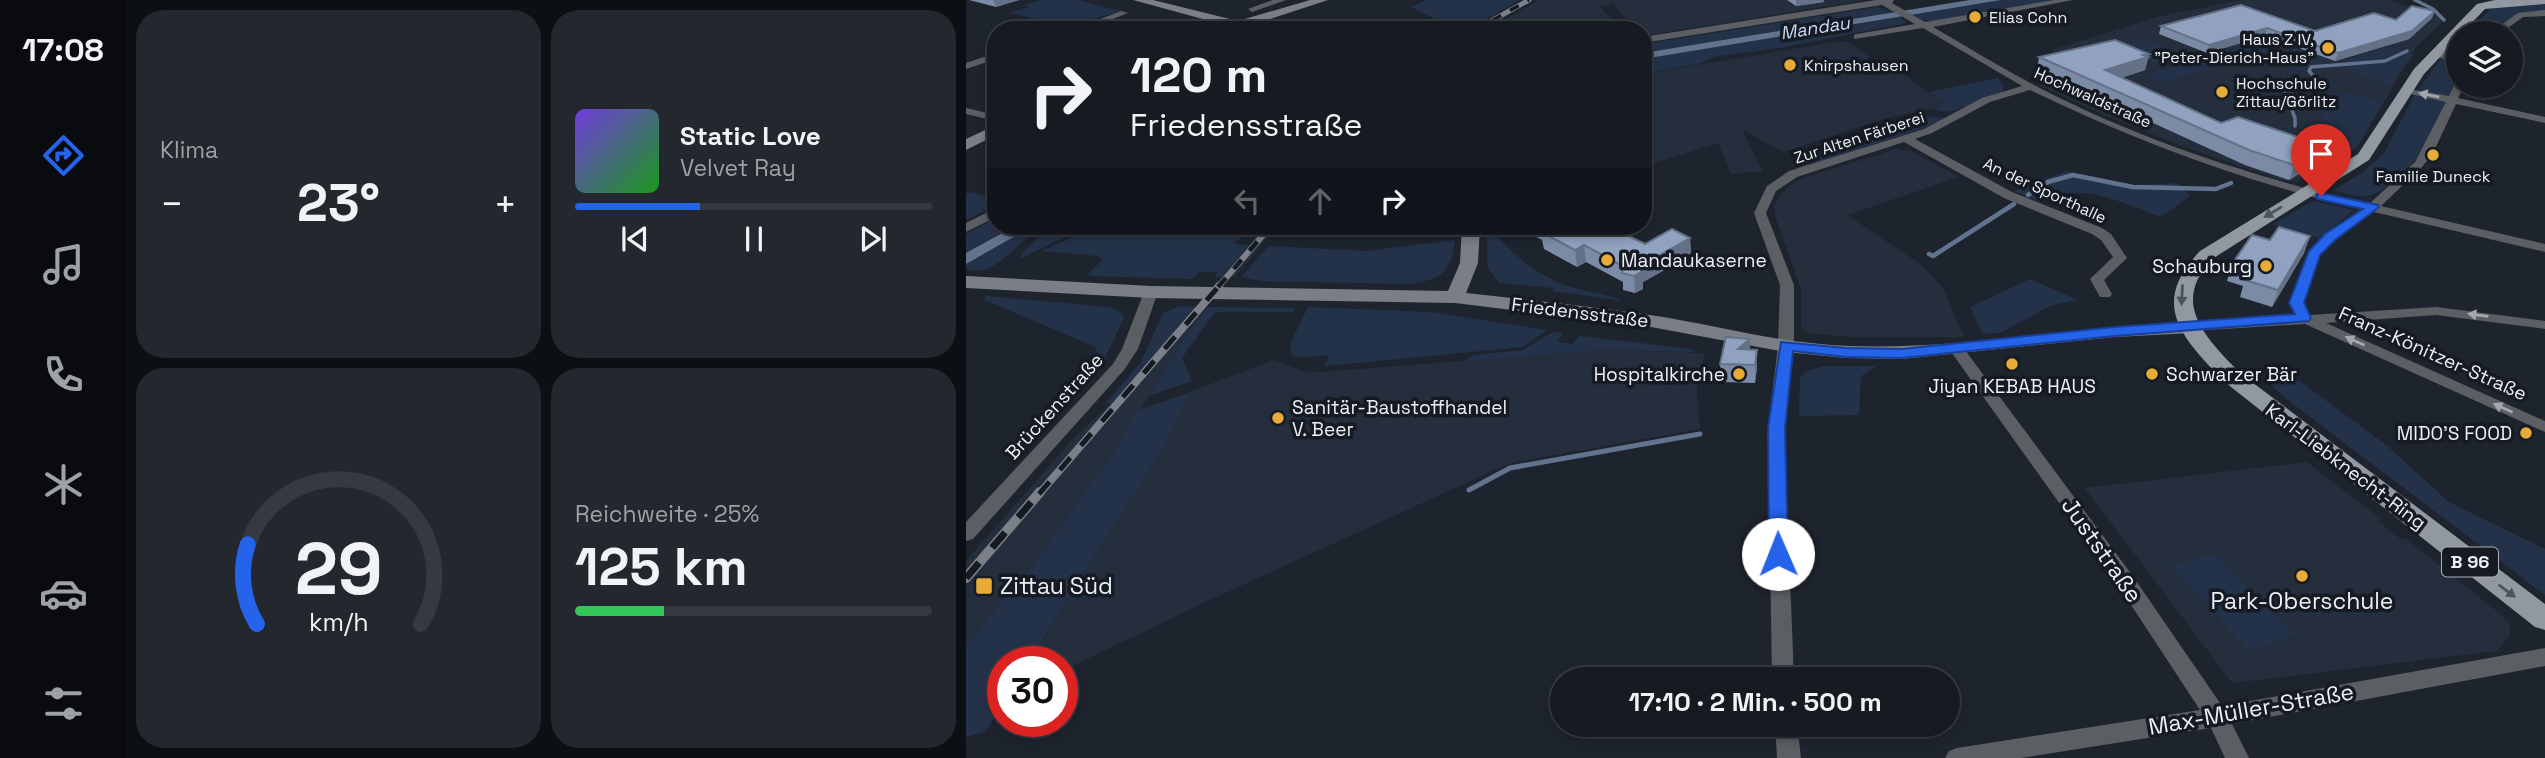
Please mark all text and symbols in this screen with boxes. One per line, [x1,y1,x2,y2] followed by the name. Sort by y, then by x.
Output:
[1989,7,2067,28] place label: Elias Cohn
[1967,9,1983,25] marker: Elias Cohn
[1779,11,1852,44] water label: Mandau
[2446,21,2523,98] map controls
[2446,21,2523,98] button: layers
[2154,29,2314,68] place label: Haus Z IV, "Peter-Dierich-Haus"
[22,30,104,70] text: 17:08
[2320,40,2336,56] marker: Haus Z IV, "Peter-Dierich-Haus"
[1130,44,1267,106] text: 120 m
[1015,49,1106,140] icon: right
[1804,55,1909,76] place label: Knirpshausen
[1782,57,1798,73] marker: Knirpshausen
[2031,62,2155,133] street label: Hochwaldstraße
[2236,73,2336,112] place label: Hochschule Zittau/Görlitz
[2214,84,2230,100] marker: Hochschule Zittau/Görlitz
[2418,89,2440,100] one-way arrow
[1130,105,1362,145] text: Friedensstraße
[1791,106,1927,168] street label: Zur Alten Färberei
[680,119,821,153] text: Static Love
[2291,124,2351,196] pin
[39,131,88,180] icon: directions
[160,135,218,165] text: Klima
[2302,135,2340,173] icon: arrive
[2425,147,2441,163] marker: Familie Duneck
[680,153,796,183] text: Velvet Ray
[1980,153,2110,228] street label: An der Sporthalle
[2376,166,2491,187] place label: Familie Duneck
[297,170,380,236] text: 23°
[160,180,184,228] text: −
[493,180,517,228] text: +
[1228,182,1266,220] icon: left
[1301,182,1339,220] icon: ahead
[1374,182,1412,220] icon: right
[2264,206,2283,218] one-way arrow
[616,220,654,258] icon: previous
[735,220,773,258] icon: pause
[854,220,892,258] icon: next
[39,240,88,289] icon: music
[1621,248,1767,273] place label: Mandaukaserne
[1599,252,1615,268] marker: Mandaukaserne
[2152,254,2252,279] place label: Schauburg
[2258,258,2274,274] marker: Schauburg
[2177,284,2188,306] one-way arrow
[1510,292,1650,333] street label: Friedensstraße
[2335,301,2531,406] street label: Franz-Könitzer-Straße
[2466,309,2488,320] one-way arrow
[2345,335,2365,347] one-way arrow
[1000,348,1109,465] street label: Brückenstraße
[39,350,88,399] icon: phone
[2004,356,2020,372] marker: Jiyan KEBAB HAUS
[1594,362,1725,387] place label: Hospitalkirche
[2166,362,2297,387] place label: Schwarzer Bär
[1731,366,1747,382] marker: Hospitalkirche
[2144,366,2160,382] marker: Schwarzer Bär
[1928,374,2096,399] place label: Jiyan KEBAB HAUS
[1292,395,1507,442] place label: Sanitär-Baustoffhandel V. Beer
[2260,398,2431,535] street label: Karl-Liebknecht-Ring
[2493,402,2513,414] one-way arrow
[1270,410,1286,426] marker: Sanitär-Baustoffhandel V. Beer
[2397,421,2512,446] place label: MIDO'S FOOD
[2518,425,2534,441] marker: MIDO'S FOOD
[39,460,88,509] icon: climate
[2055,492,2149,608] street label: Juststraße
[575,499,759,529] text: Reichweite · 25%
[1741,517,1815,591] position arrow
[295,522,382,615] text: 29
[575,534,748,600] text: 125 km
[2442,548,2498,576] road number: B 96
[2294,568,2310,584] marker: Park-Oberschule
[39,569,88,618] icon: car
[1000,571,1113,601] place label: Zittau Süd
[974,576,994,596] marker: Zittau Süd
[2498,584,2517,598] one-way arrow
[2211,586,2394,616] place label: Park-Oberschule
[309,606,368,638] text: km/h
[987,646,1078,737] speed limit sign: 30
[2146,676,2356,742] street label: Max-Müller-Straße
[39,679,88,728] icon: filters
[1628,685,1882,719] text: 17:10 · 2 Min. · 500 m

